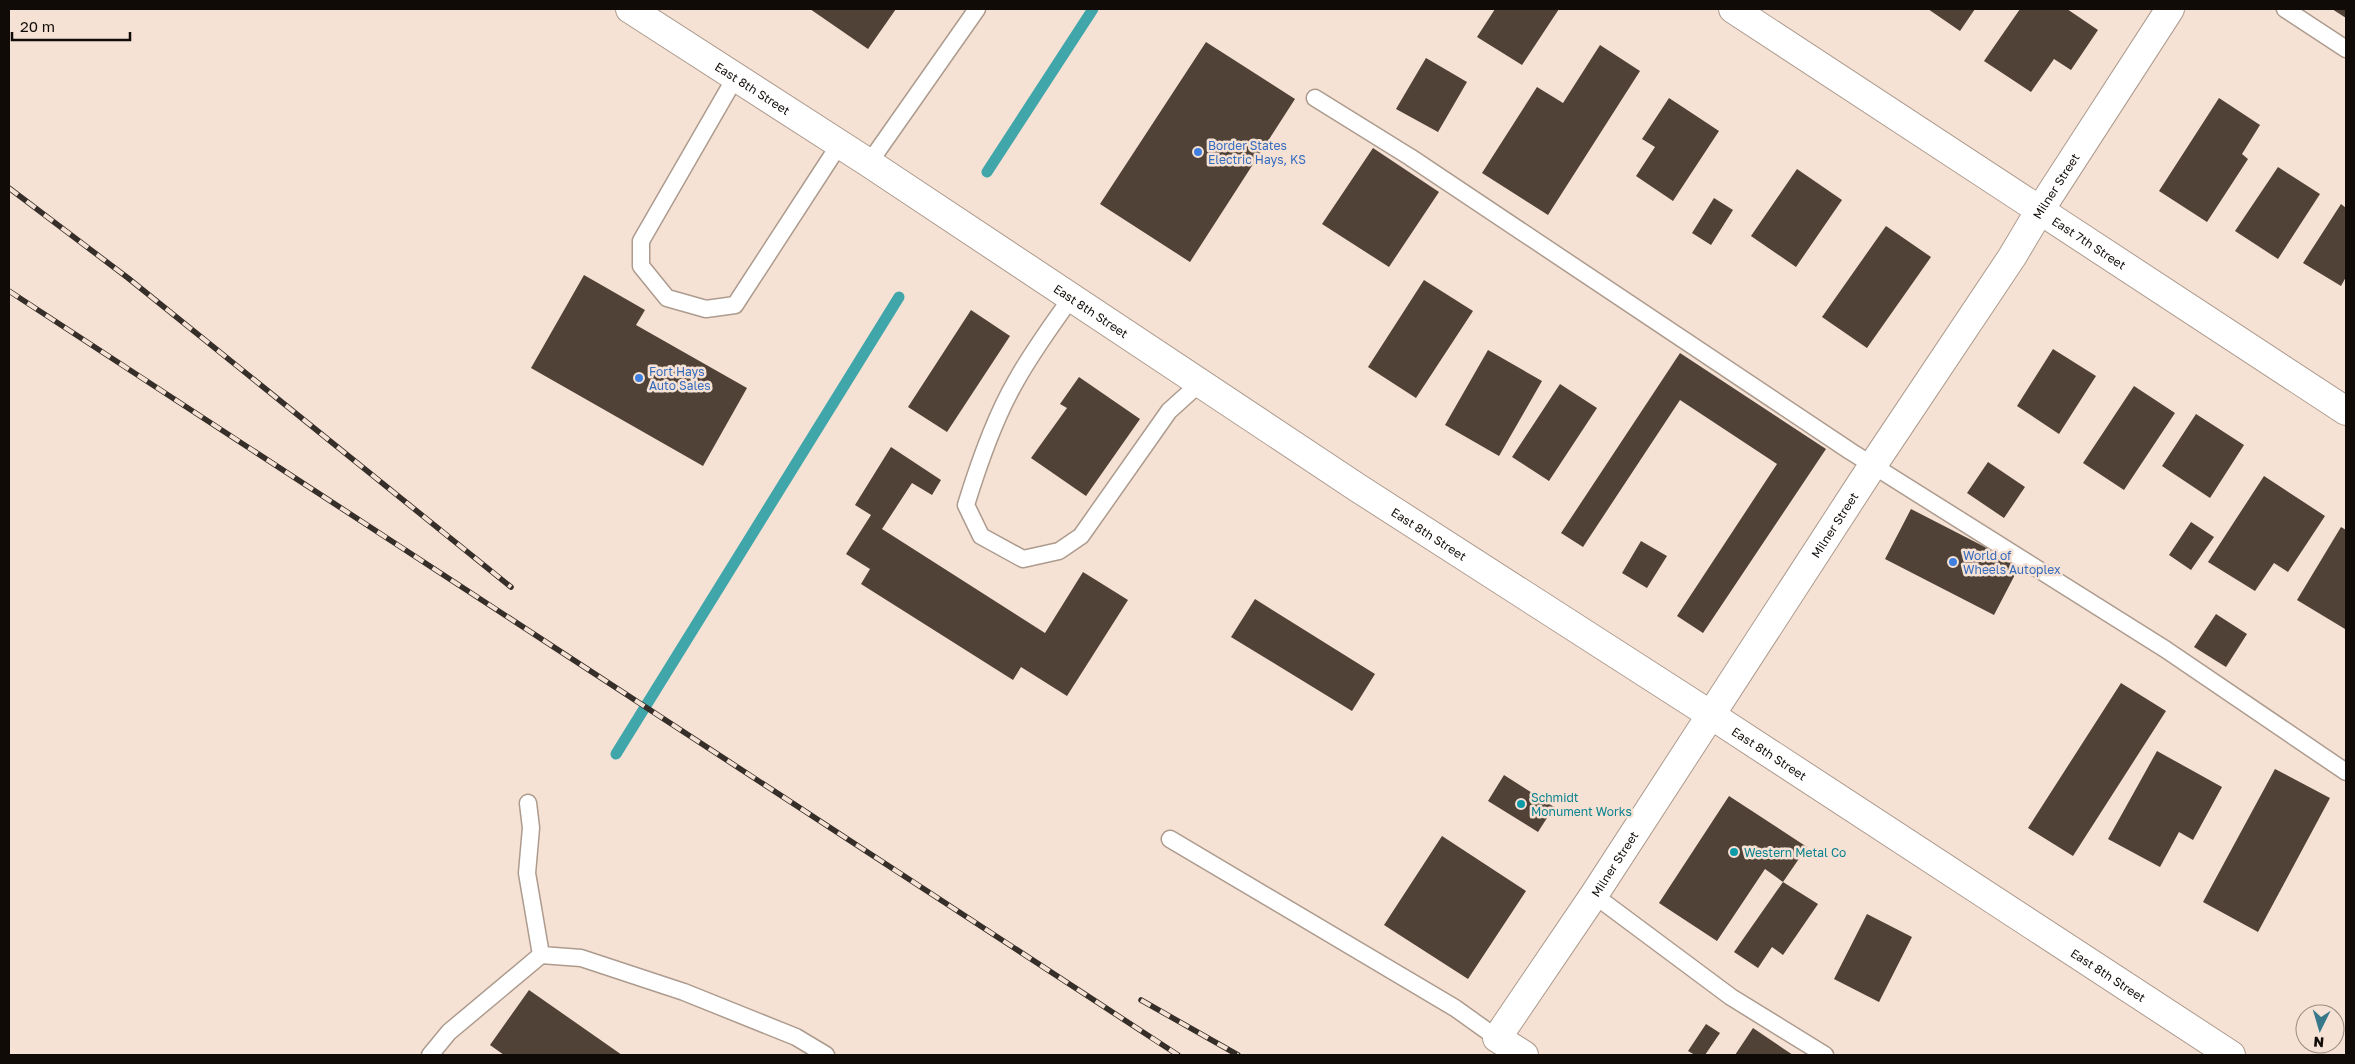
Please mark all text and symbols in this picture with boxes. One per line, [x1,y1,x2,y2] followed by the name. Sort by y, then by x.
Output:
[12,10,130,42] scale bar
[20,17,55,35] text: 20 m
[712,58,793,118] street label: East 8th Street
[1208,138,1306,167] place label: Border States Electric Hays, KS
[1192,146,1204,158] marker: Border States Electric Hays, KS
[2029,150,2082,221] street label: Milner Street
[2049,213,2129,272] street label: East 7th Street
[1051,280,1131,341] street label: East 8th Street
[649,364,711,393] place label: Fort Hays Auto Sales
[633,372,645,384] marker: Fort Hays Auto Sales
[1807,489,1861,560] street label: Milner Street
[1389,504,1470,563] street label: East 8th Street
[1963,548,2061,577] place label: World of Wheels Autoplex
[1947,556,1959,568] marker: World of Wheels Autoplex
[1729,723,1810,783] street label: East 8th Street
[1531,790,1632,819] place label: Schmidt Monument Works
[1515,798,1527,810] marker: Schmidt Monument Works
[1588,828,1641,899] street label: Milner Street
[1744,845,1846,860] place label: Western Metal Co
[1728,846,1740,858] marker: Western Metal Co
[2068,945,2149,1005] street label: East 8th Street
[2295,1004,2345,1054] north arrow
[2313,1034,2325,1051] text: N

